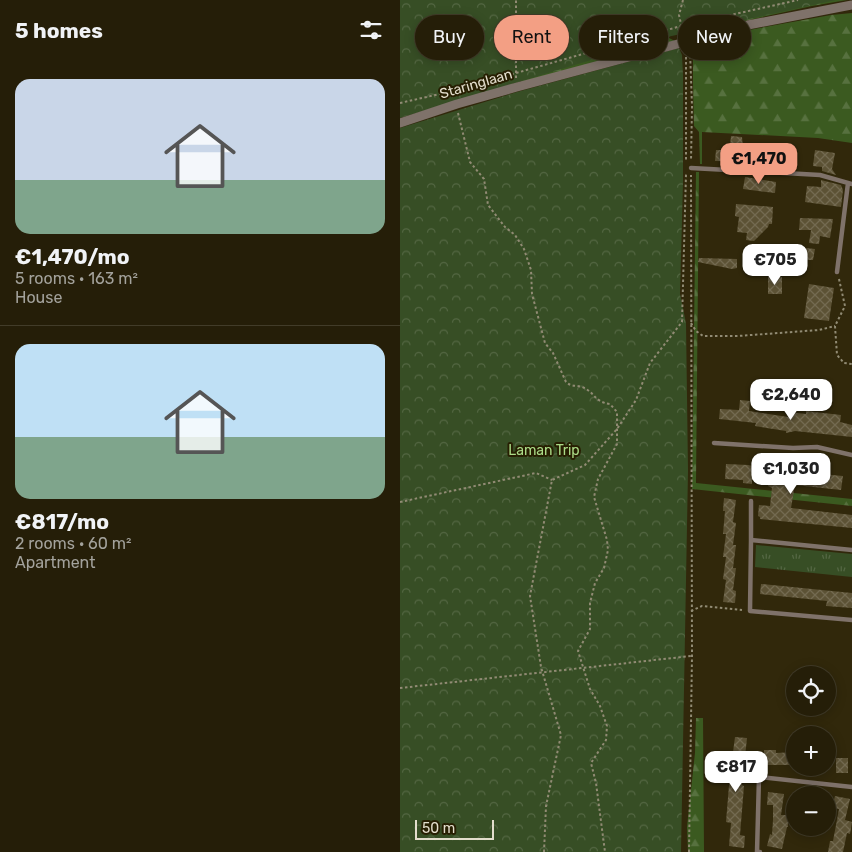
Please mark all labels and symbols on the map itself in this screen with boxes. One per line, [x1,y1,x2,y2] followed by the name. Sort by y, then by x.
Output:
[438,66,514,102] street label: Staringlaan
[718,142,800,185] pin: €1,470
[745,244,805,286] pin: €705
[750,378,832,421] pin: €2,640
[508,442,580,459] park label: Laman Trip
[750,452,832,495] pin: €1,030
[706,750,766,793] pin: €817
[415,817,494,840] scale bar

